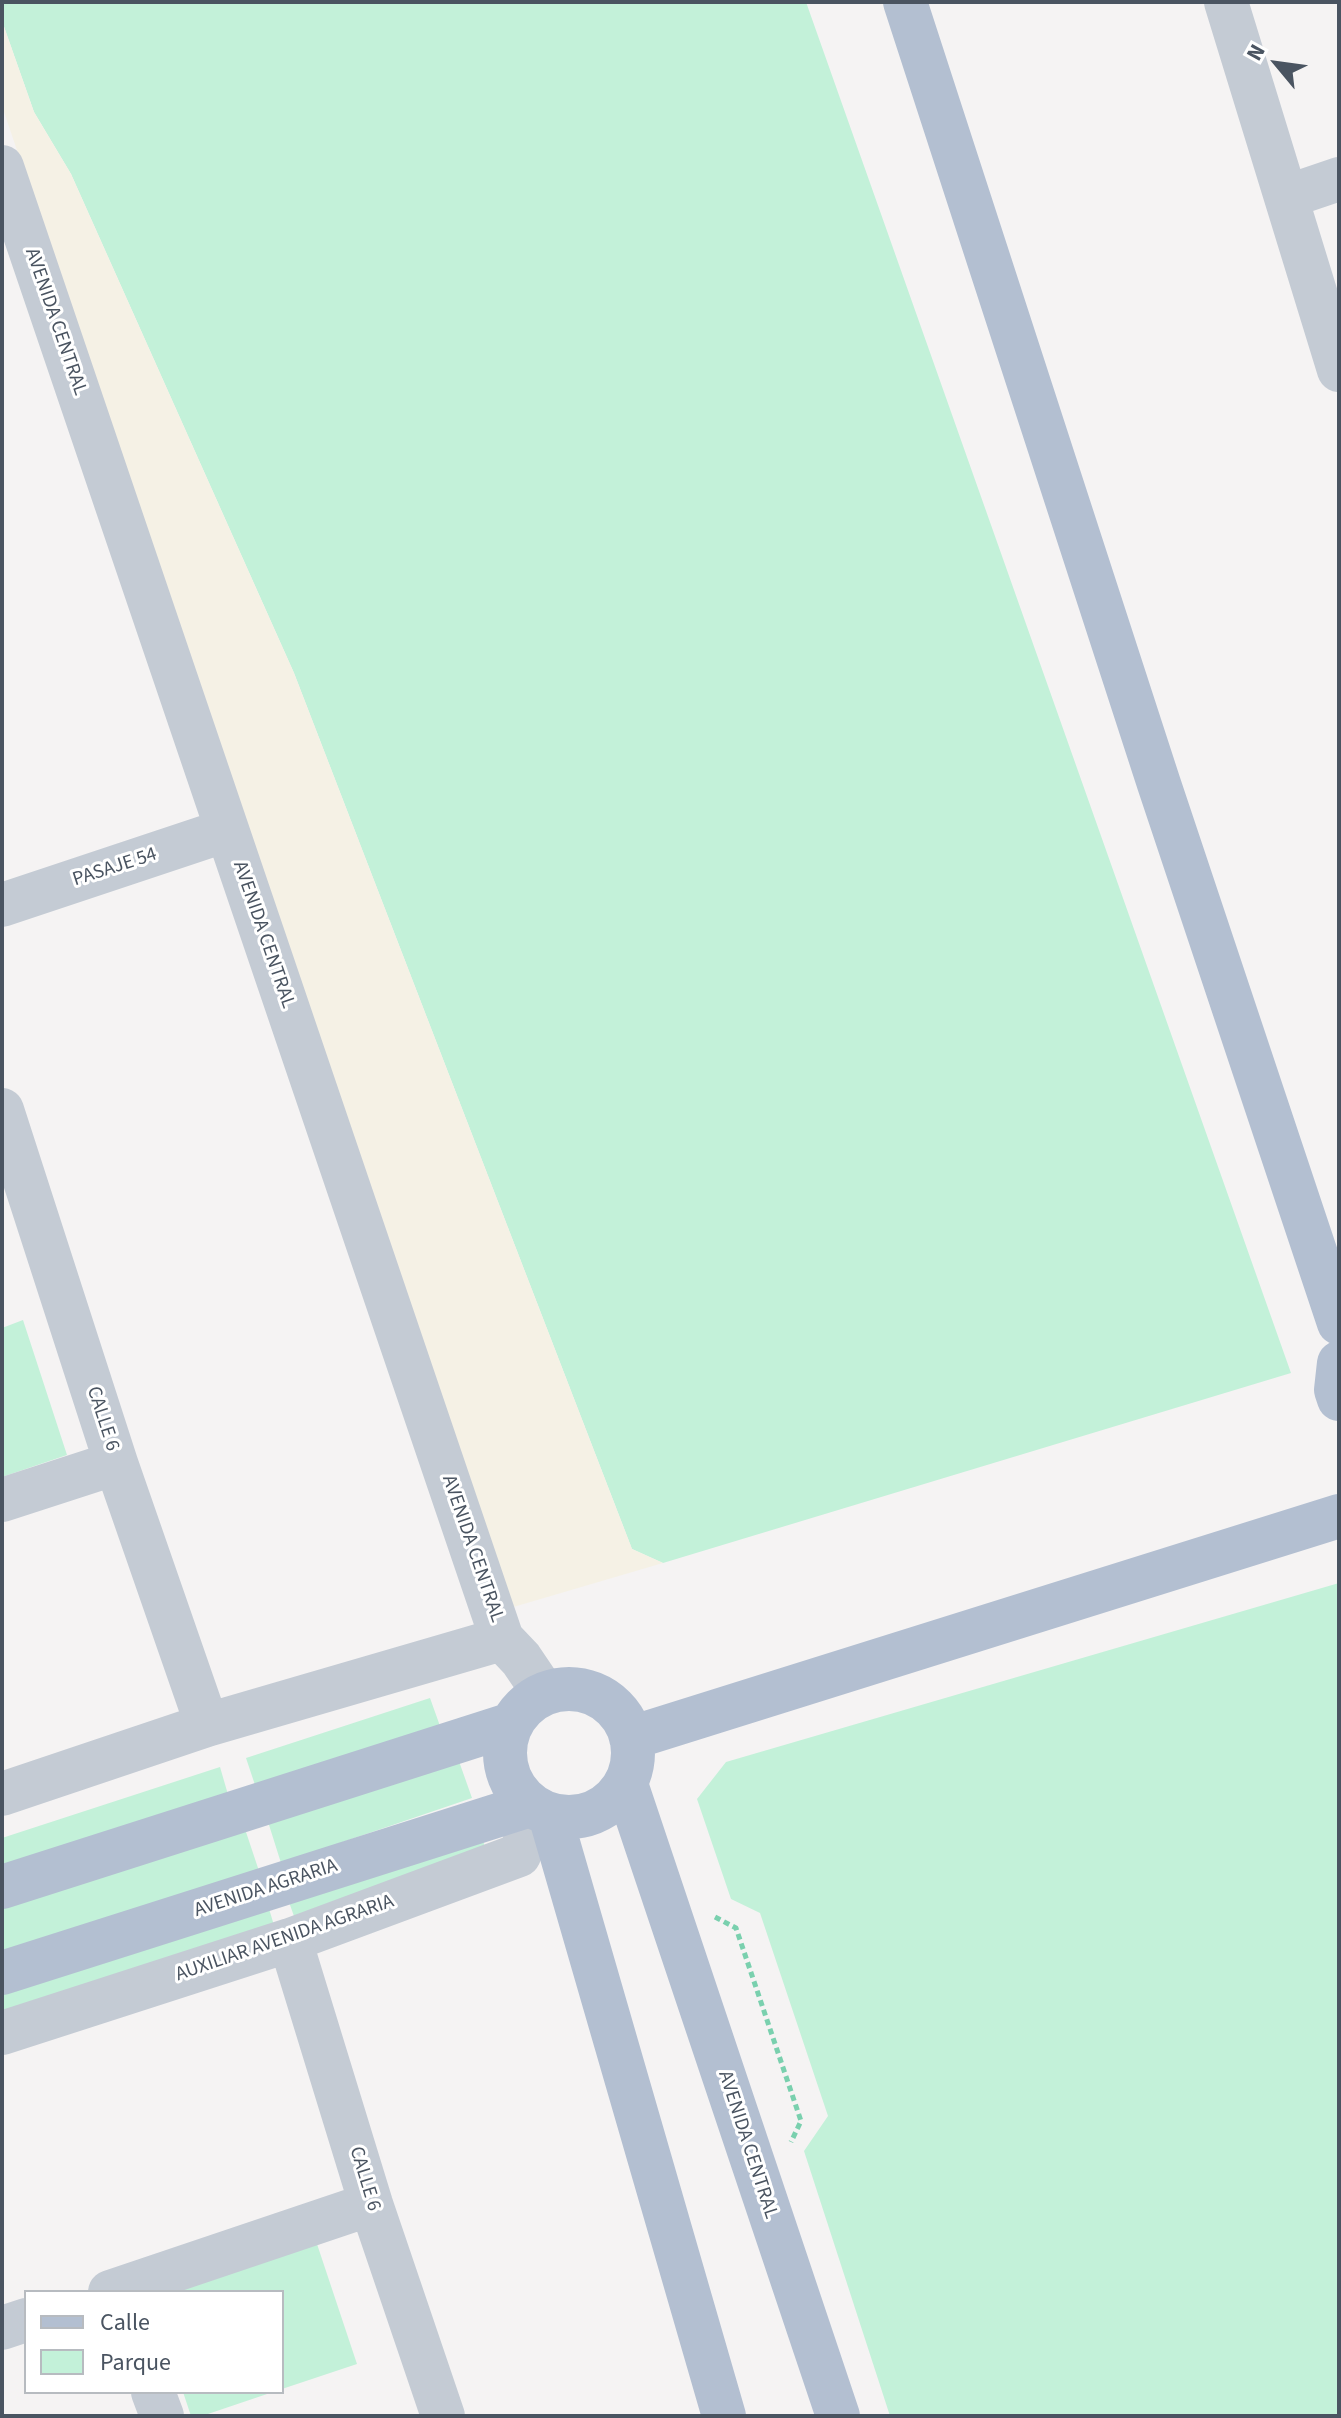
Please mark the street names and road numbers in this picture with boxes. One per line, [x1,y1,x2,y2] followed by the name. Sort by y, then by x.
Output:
[19,245,91,399] street label: AVENIDA CENTRAL
[70,843,160,893] street label: PASAJE 54
[227,858,299,1012] street label: AVENIDA CENTRAL
[80,1384,124,1454] street label: CALLE 6
[436,1472,508,1626] street label: AVENIDA CENTRAL
[191,1855,341,1923] street label: AVENIDA AGRARIA
[173,1890,397,1988] street label: AUXILIAR AVENIDA AGRARIA
[712,2068,782,2222] street label: AVENIDA CENTRAL
[343,2144,385,2214] street label: CALLE 6

